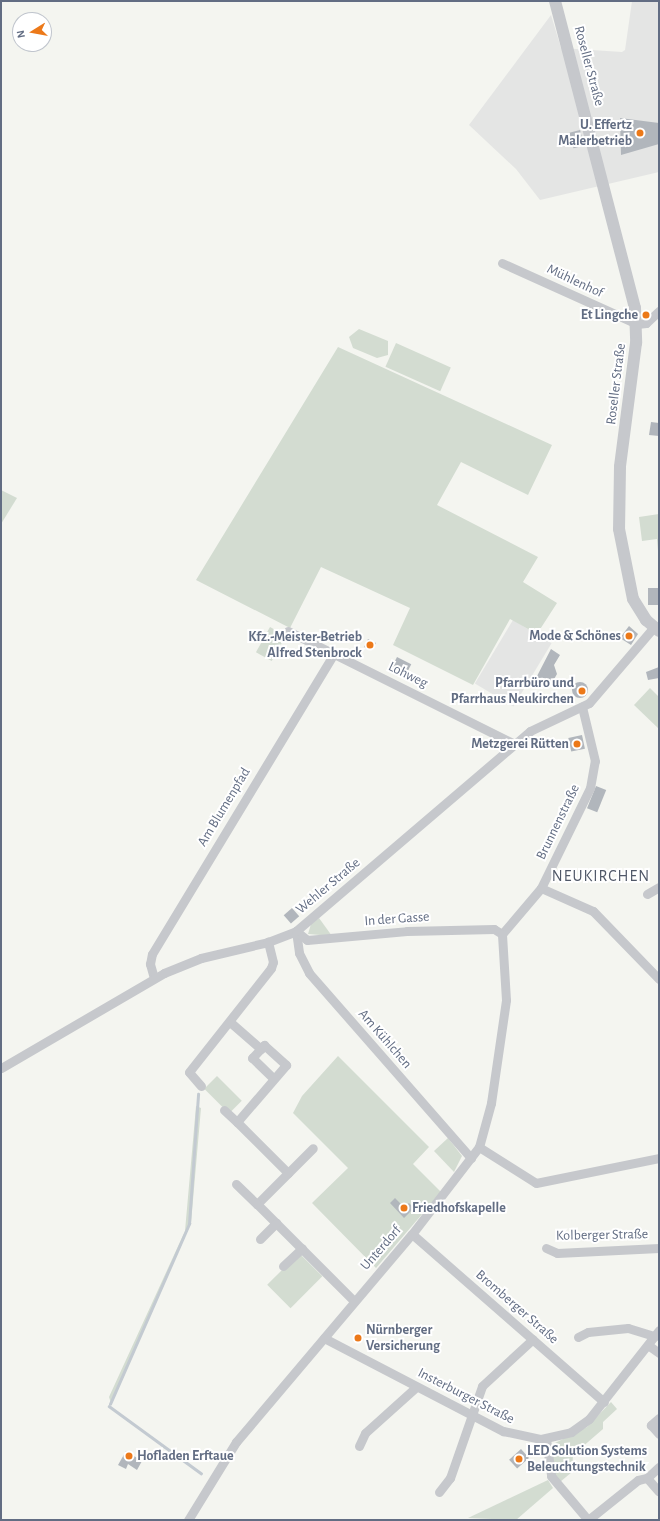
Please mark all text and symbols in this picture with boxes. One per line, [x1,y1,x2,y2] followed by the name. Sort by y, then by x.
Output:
[12,12,52,52] north arrow
[570,24,608,108] street label: Roseller Straße
[15,29,27,39] text: N
[558,117,632,150] place label: U. Effertz Malerbetrieb
[635,128,645,138] marker: U. Effertz Malerbetrieb
[544,261,606,301] street label: Mühlenhof
[581,307,638,323] place label: Et Lingche
[641,310,651,320] marker: Et Lingche
[603,342,629,426] street label: Roseller Straße
[529,628,621,644] place label: Mode & Schönes
[248,629,362,662] place label: Kfz.-Meister-Betrieb Alfred Stenbrock
[624,631,634,641] marker: Mode & Schönes
[365,640,375,650] marker: Kfz.-Meister-Betrieb Alfred Stenbrock
[385,658,431,692] street label: Lohweg
[451,675,574,708] place label: Pfarrbüro und Pfarrhaus Neukirchen
[577,686,587,696] marker: Pfarrbüro und Pfarrhaus Neukirchen
[471,736,569,752] place label: Metzgerei Rütten
[572,739,582,749] marker: Metzgerei Rütten
[194,765,254,849] street label: Am Blumenpfad
[533,782,583,862] street label: Brunnenstraße
[293,854,363,918] street label: Wehler Straße
[552,866,650,886] district label: NEUKIRCHEN
[364,908,430,930] street label: In der Gasse
[355,1006,415,1072] street label: Am Kühlchen
[412,1200,506,1216] place label: Friedhofskapelle
[399,1203,409,1213] marker: Friedhofskapelle
[357,1222,405,1274] street label: Unterdorf
[556,1226,648,1244] street label: Kolberger Straße
[472,1266,562,1348] street label: Bromberger Straße
[366,1322,440,1354] place label: Nürnberger Versicherung
[353,1333,363,1343] marker: Nürnberger Versicherung
[415,1364,517,1428] street label: Insterburger Straße
[527,1443,647,1476] place label: LED Solution Systems Beleuchtungstechnik
[137,1448,234,1464] place label: Hofladen Erftaue
[124,1451,134,1461] marker: Hofladen Erftaue
[514,1454,524,1464] marker: LED Solution Systems Beleuchtungstechnik

